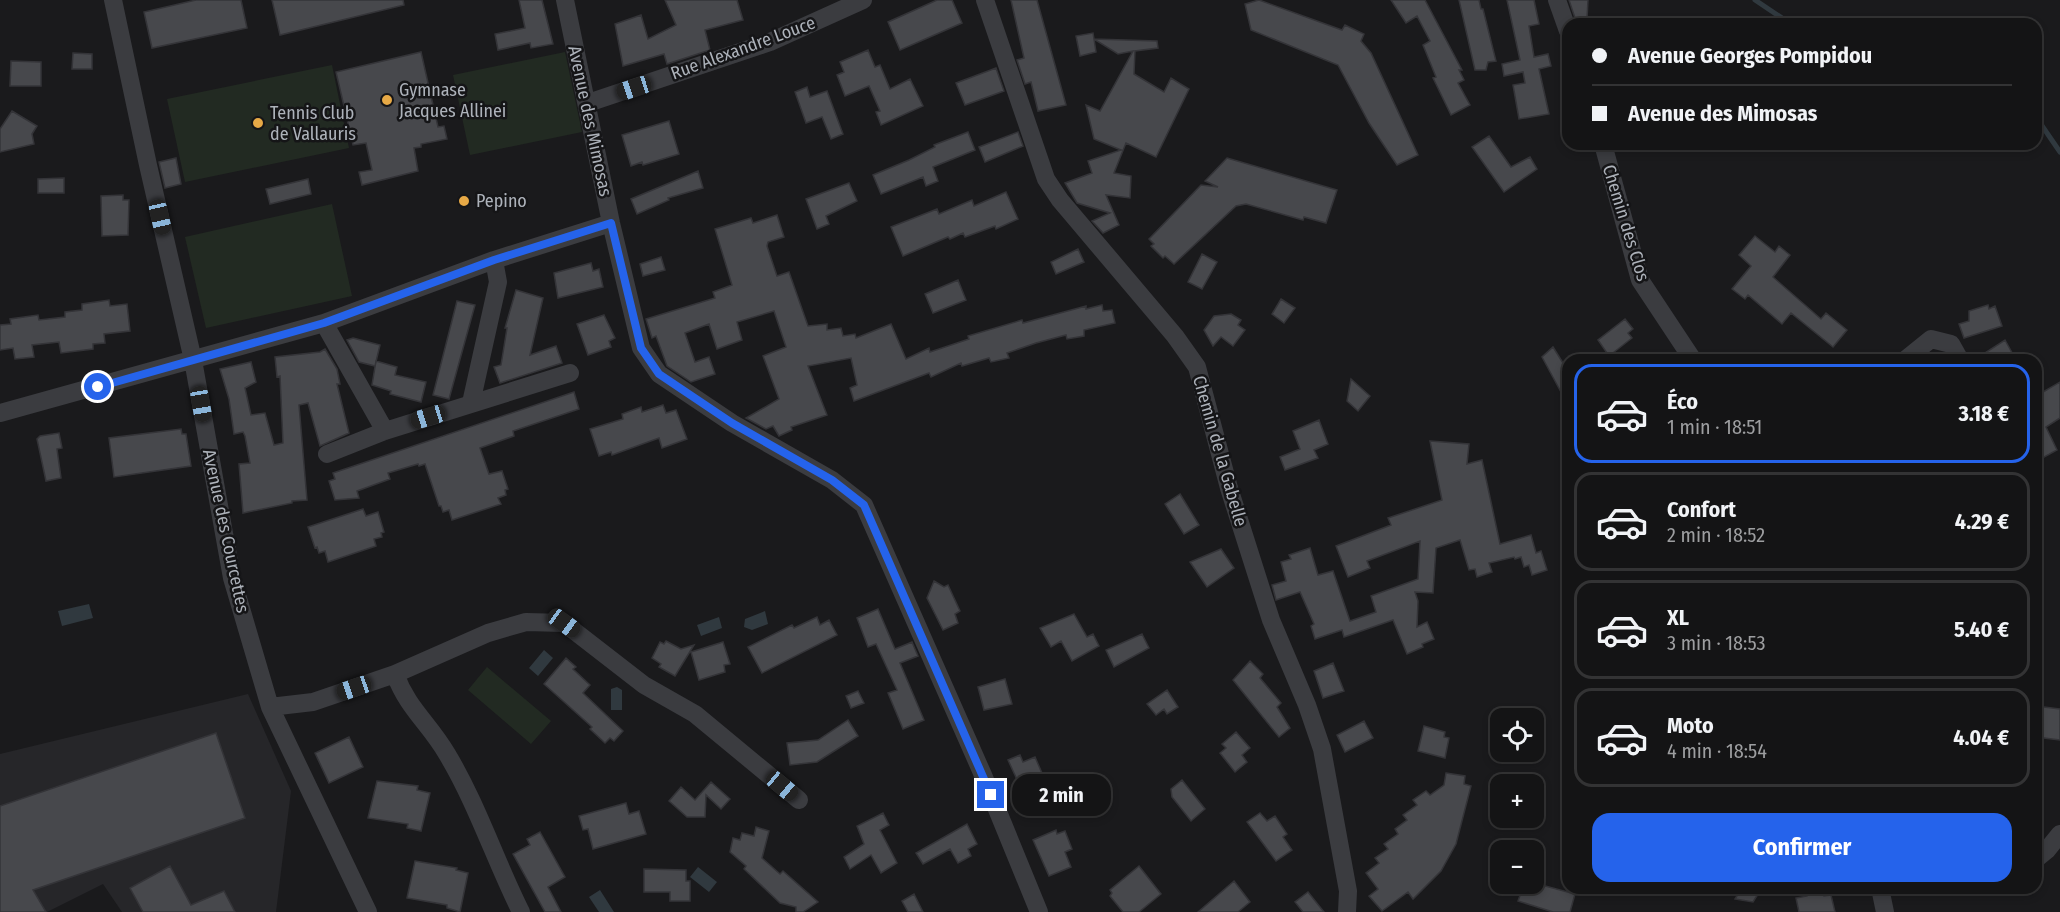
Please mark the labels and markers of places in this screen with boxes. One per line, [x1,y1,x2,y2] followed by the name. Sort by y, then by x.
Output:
[399,79,506,122] place label: Gymnase Jacques Allinei
[380,93,394,107] marker: Gymnase Jacques Allinei
[270,102,356,145] place label: Tennis Club de Vallauris
[251,116,265,130] marker: Tennis Club de Vallauris
[476,190,527,212] place label: Pepino
[457,194,471,208] marker: Pepino

